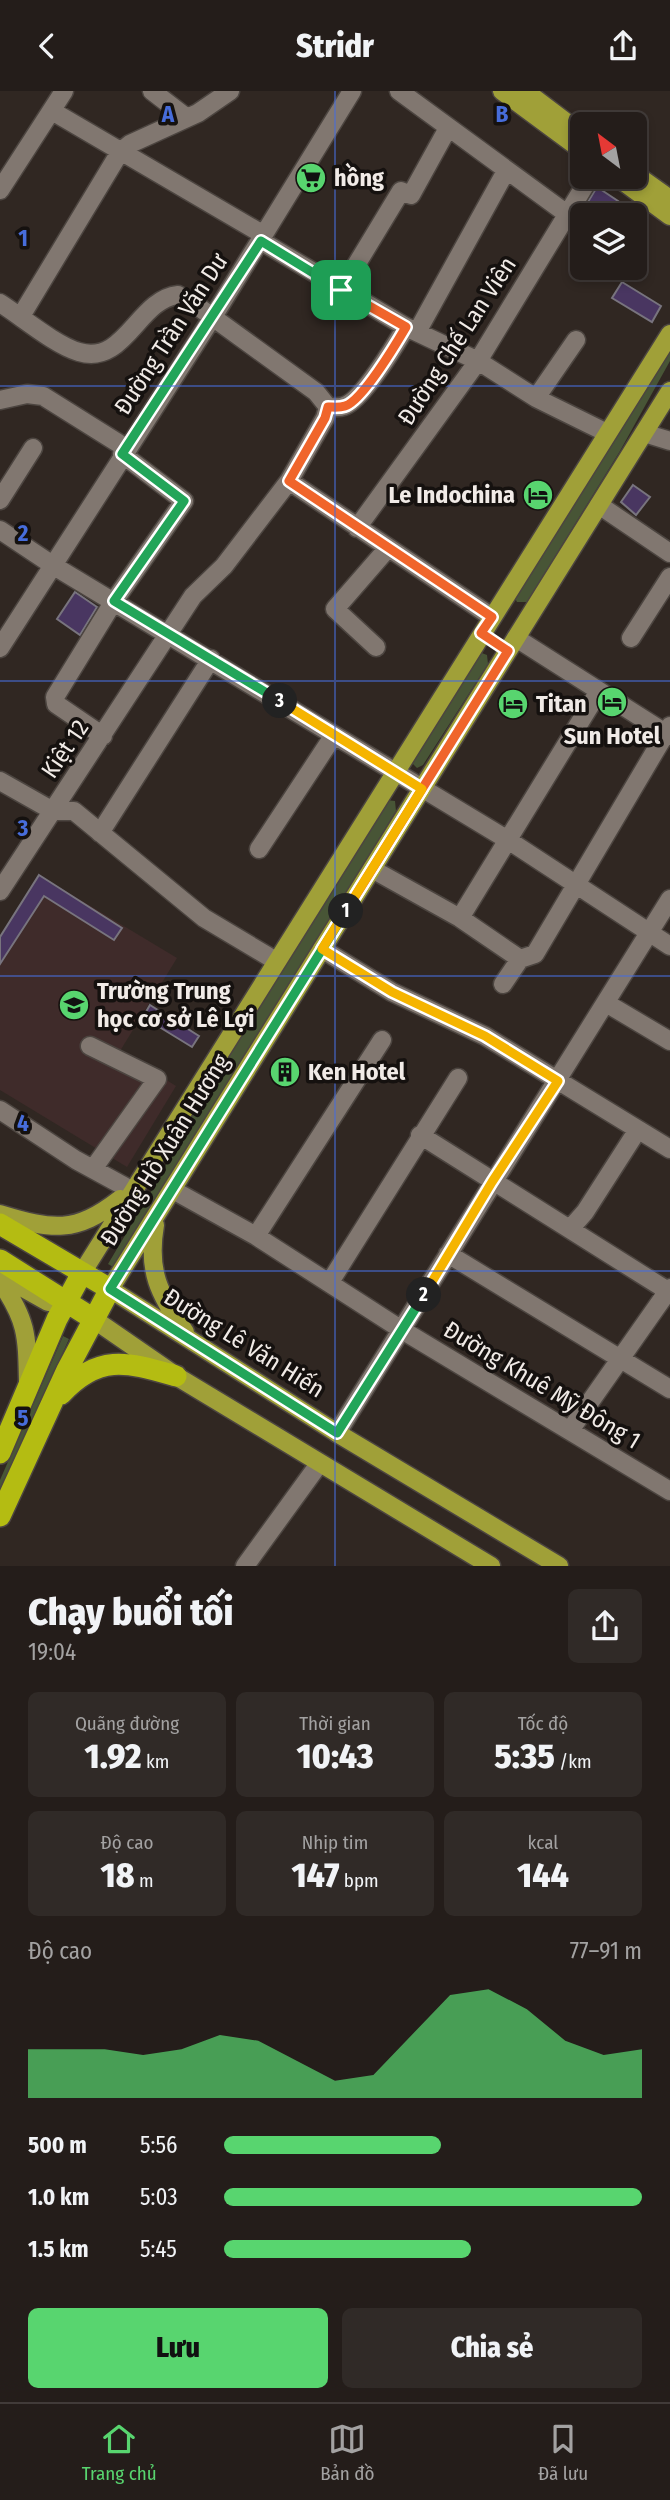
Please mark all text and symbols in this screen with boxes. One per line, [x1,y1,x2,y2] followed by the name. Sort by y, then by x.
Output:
[28,27,66,65] icon: back
[296,27,374,65] text: Stridr
[604,27,642,65] icon: share
[161,100,175,128] text: A
[496,100,509,128] text: B
[570,112,648,189] north arrow
[570,112,647,280] map controls
[294,161,328,195] supermarket icon: hồng
[334,162,384,192] place label: hồng
[570,203,647,280] button: layers
[18,224,28,252] text: 1
[109,248,234,420] street label: Đường Trần Văn Dư
[392,252,522,430] street label: Đường Chế Lan Viên
[311,260,371,320] pin
[322,271,360,309] icon: arrive
[521,478,555,512] hotel icon: Le Indochina
[388,481,515,509] place label: Le Indochina
[17,519,29,547] text: 2
[262,683,298,719] pin: 3
[595,685,629,719] hotel icon: Sun Hotel
[496,687,530,721] hotel icon: Titan
[275,689,284,712] text: 3
[536,690,587,718] place label: Titan
[35,715,95,783] street label: Kiệt 12
[564,722,661,750] place label: Sun Hotel
[17,814,29,842] text: 3
[328,893,364,929] pin: 1
[341,899,350,922] text: 1
[97,977,254,1033] place label: Trường Trung học cơ sở Lê Lợi
[57,988,91,1022] school or university icon: Trường Trung học cơ sở Lê Lợi
[95,1048,236,1251] street label: Đường Hồ Xuân Hương
[268,1055,302,1089] building icon: Ken Hotel
[308,1058,406,1086] place label: Ken Hotel
[17,1109,29,1137] text: 4
[406,1277,442,1313] pin: 2
[159,1282,329,1404] street label: Đường Lê Văn Hiến
[419,1283,428,1306] text: 2
[439,1315,645,1455] street label: Đường Khuê Mỹ Đông 1
[17,1404,29,1432] text: 5
[28,1589,233,1635] text: Chạy buổi tối
[568,1589,642,1663] button: share
[28,1638,76,1666] text: 19:04
[75,1712,179,1735] text: Quãng đường
[299,1712,371,1735] text: Thời gian
[518,1712,568,1735] text: Tốc độ
[85,1735,142,1777] text: 1.92
[296,1735,374,1777] text: 10:43
[494,1735,555,1777] text: 5:35
[142,1750,169,1773] text: km
[555,1750,592,1773] text: /km
[101,1831,153,1854] text: Độ cao
[302,1831,368,1854] text: Nhịp tim
[528,1831,558,1854] text: kcal
[100,1854,134,1896] text: 18
[291,1854,339,1896] text: 147
[517,1854,569,1896] text: 144
[134,1869,154,1892] text: m
[339,1869,379,1892] text: bpm
[28,1937,92,1965] text: Độ cao
[570,1937,642,1965] text: 77–91 m
[28,2131,87,2159] text: 500 m
[140,2131,178,2159] text: 5:56
[28,2183,89,2211] text: 1.0 km
[140,2183,178,2211] text: 5:03
[28,2235,89,2263] text: 1.5 km
[140,2235,177,2263] text: 5:45
[28,2308,328,2388] button: Lưu
[342,2308,642,2388] button: Chia sẻ
[82,2420,157,2485] tab: Trang chủ
[320,2420,375,2485] tab: Bản đồ
[538,2420,588,2485] tab: Đã lưu

